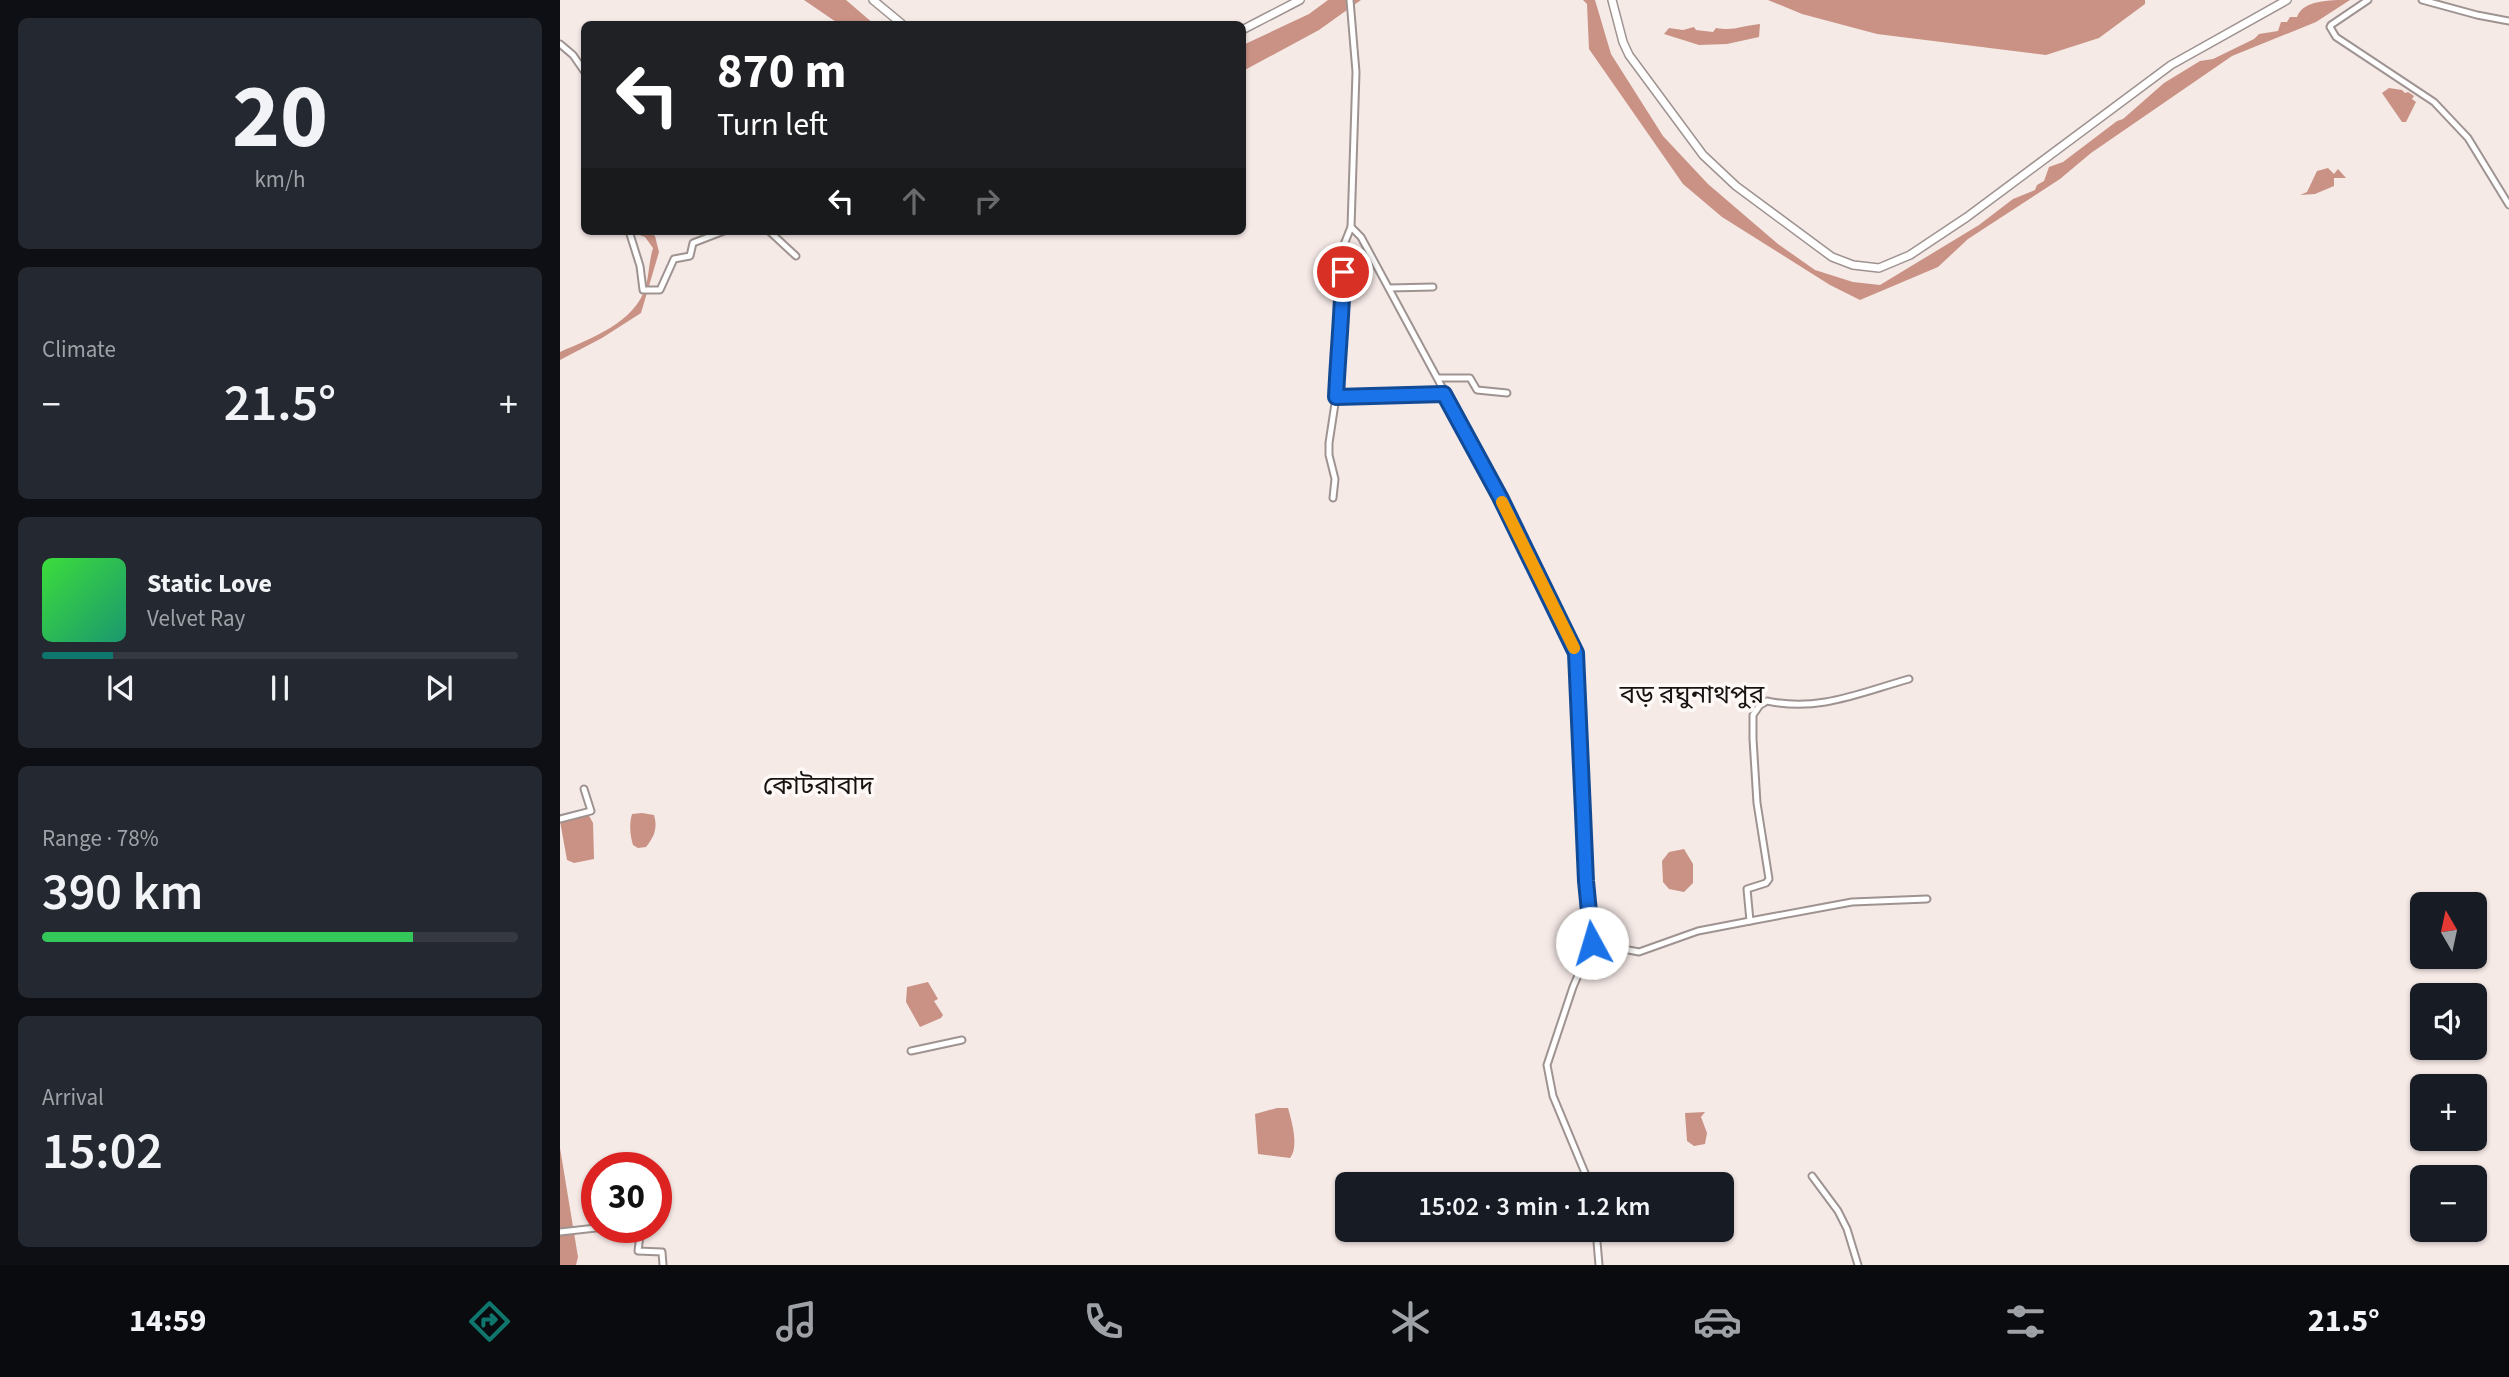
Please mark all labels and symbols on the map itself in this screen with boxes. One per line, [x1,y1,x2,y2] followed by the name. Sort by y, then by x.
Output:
[1313,242,1373,302] pin
[1619,676,1765,713] district label: বড় রঘুনাথপুর
[763,767,874,804] district label: কোটরাবাদ
[2410,892,2487,970] north arrow
[1555,906,1629,980] position arrow
[581,1152,672,1243] speed limit sign: 30

